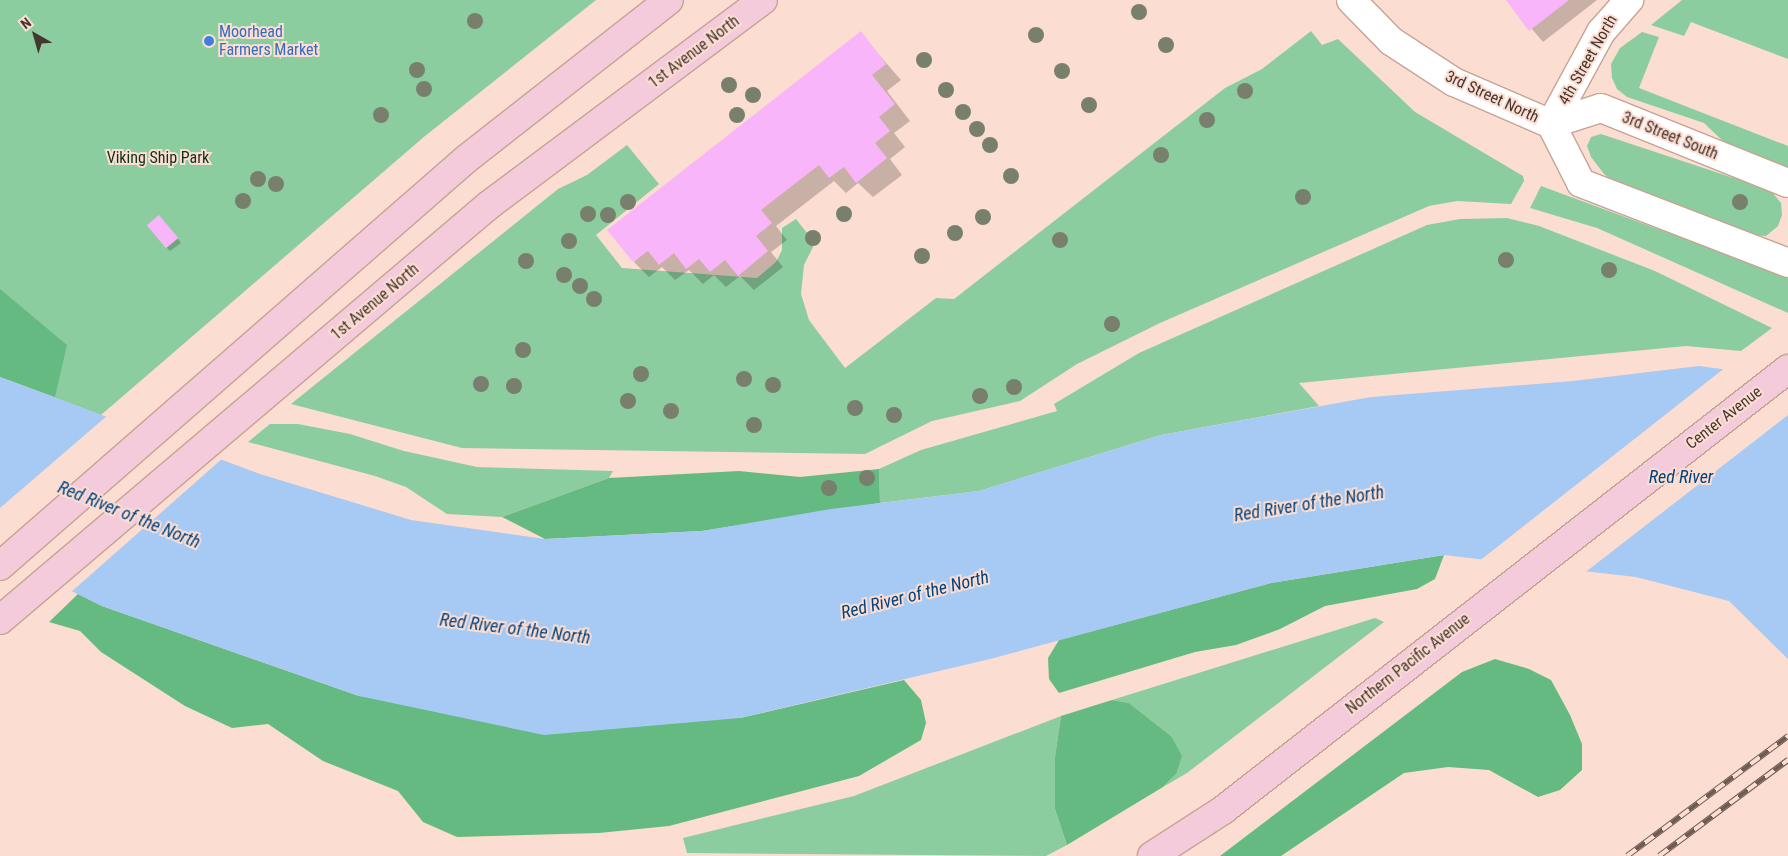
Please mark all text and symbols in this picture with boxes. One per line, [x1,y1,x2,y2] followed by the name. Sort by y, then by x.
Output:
[10,10,60,60] north arrow
[645,12,743,92] street label: 1st Avenue North
[1554,12,1622,108] street label: 4th Street North
[17,14,34,32] text: N
[219,22,318,60] place label: Moorhead Farmers Market
[203,35,215,47] marker: Moorhead Farmers Market
[1442,67,1542,127] street label: 3rd Street North
[1619,108,1721,164] street label: 3rd Street South
[107,148,209,168] park label: Viking Ship Park
[327,260,423,344] street label: 1st Avenue North
[1682,382,1766,454] street label: Center Avenue
[1649,466,1713,488] water label: Red River
[55,477,203,553] water label: Red River of the North
[1232,481,1386,527] water label: Red River of the North
[839,566,991,624] water label: Red River of the North
[438,609,592,649] water label: Red River of the North
[1342,610,1474,718] street label: Northern Pacific Avenue

